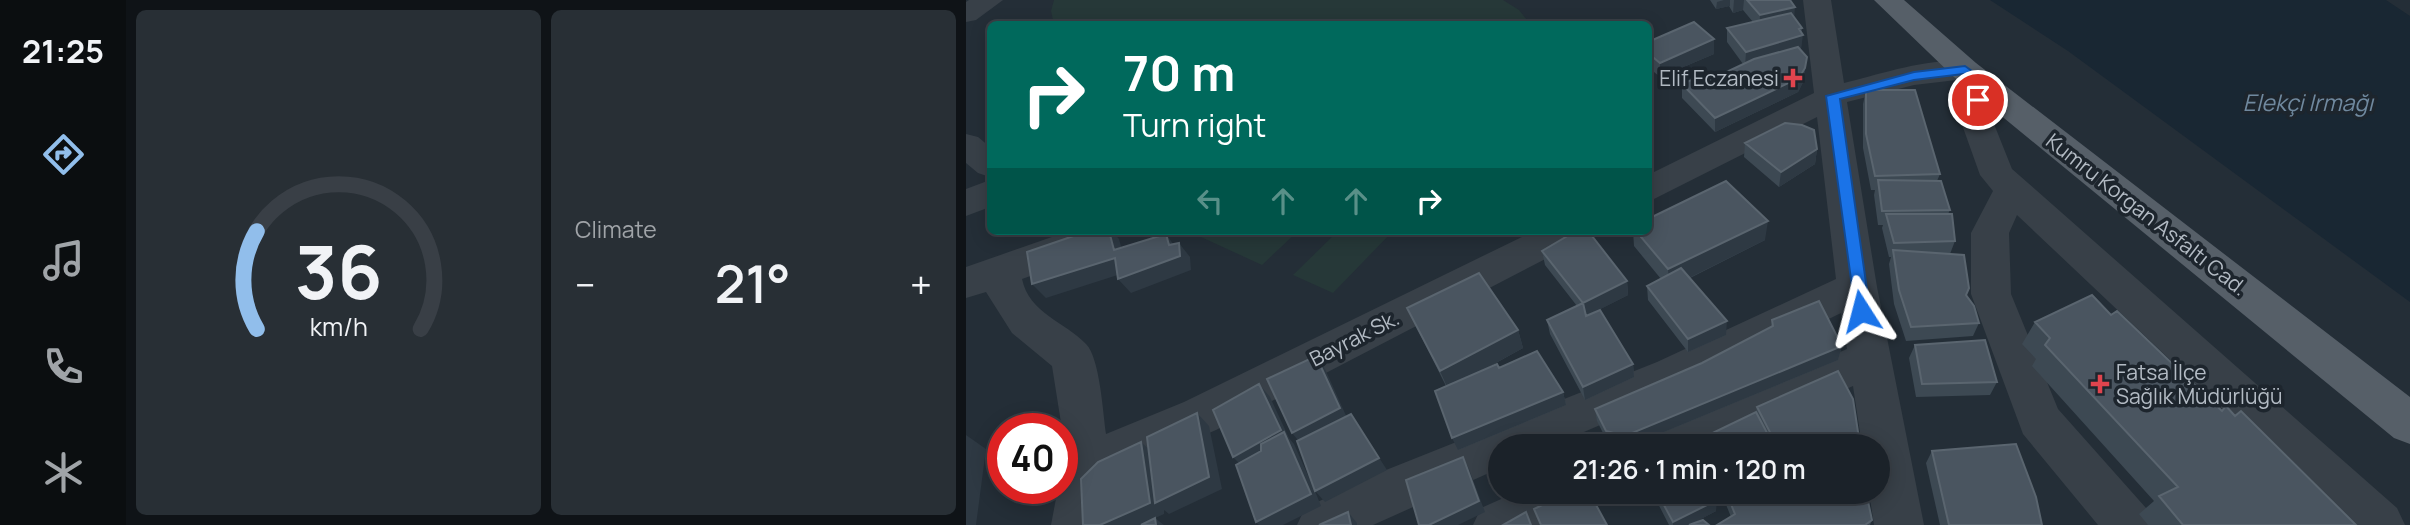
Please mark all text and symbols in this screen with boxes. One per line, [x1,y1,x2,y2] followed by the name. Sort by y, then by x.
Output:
[22,29,104,73] text: 21:25
[1123,39,1235,106] text: 70 m
[1008,49,1099,140] icon: right
[1659,64,1779,92] place label: Elif Eczanesi
[1785,70,1801,86] marker: Elif Eczanesi
[1948,70,2008,130] pin
[1959,81,1997,119] icon: arrive
[2243,86,2375,118] water label: Elekçi Irmağı
[1123,103,1266,147] text: Turn right
[2041,127,2253,301] street label: Kumru Korgan Asfaltı Cad.
[39,130,88,179] icon: directions
[1191,182,1229,220] icon: left
[1264,182,1302,220] icon: ahead
[1337,182,1375,220] icon: ahead
[1410,182,1448,220] icon: right
[575,213,657,245] text: Climate
[295,221,382,321] text: 36
[39,236,88,285] icon: music
[715,248,791,319] text: 21°
[575,258,596,310] text: −
[910,258,932,310] text: +
[1824,274,1898,348] position arrow
[1304,303,1404,373] street label: Bayrak Sk.
[309,308,368,343] text: km/h
[39,342,88,391] icon: phone
[2116,358,2282,410] place label: Fatsa İlçe Sağlık Müdürlüğü
[2090,374,2110,394] marker: Fatsa İlçe Sağlık Müdürlüğü
[987,413,1078,504] speed limit sign: 40
[39,448,88,497] icon: climate
[1572,451,1806,487] text: 21:26 · 1 min · 120 m

